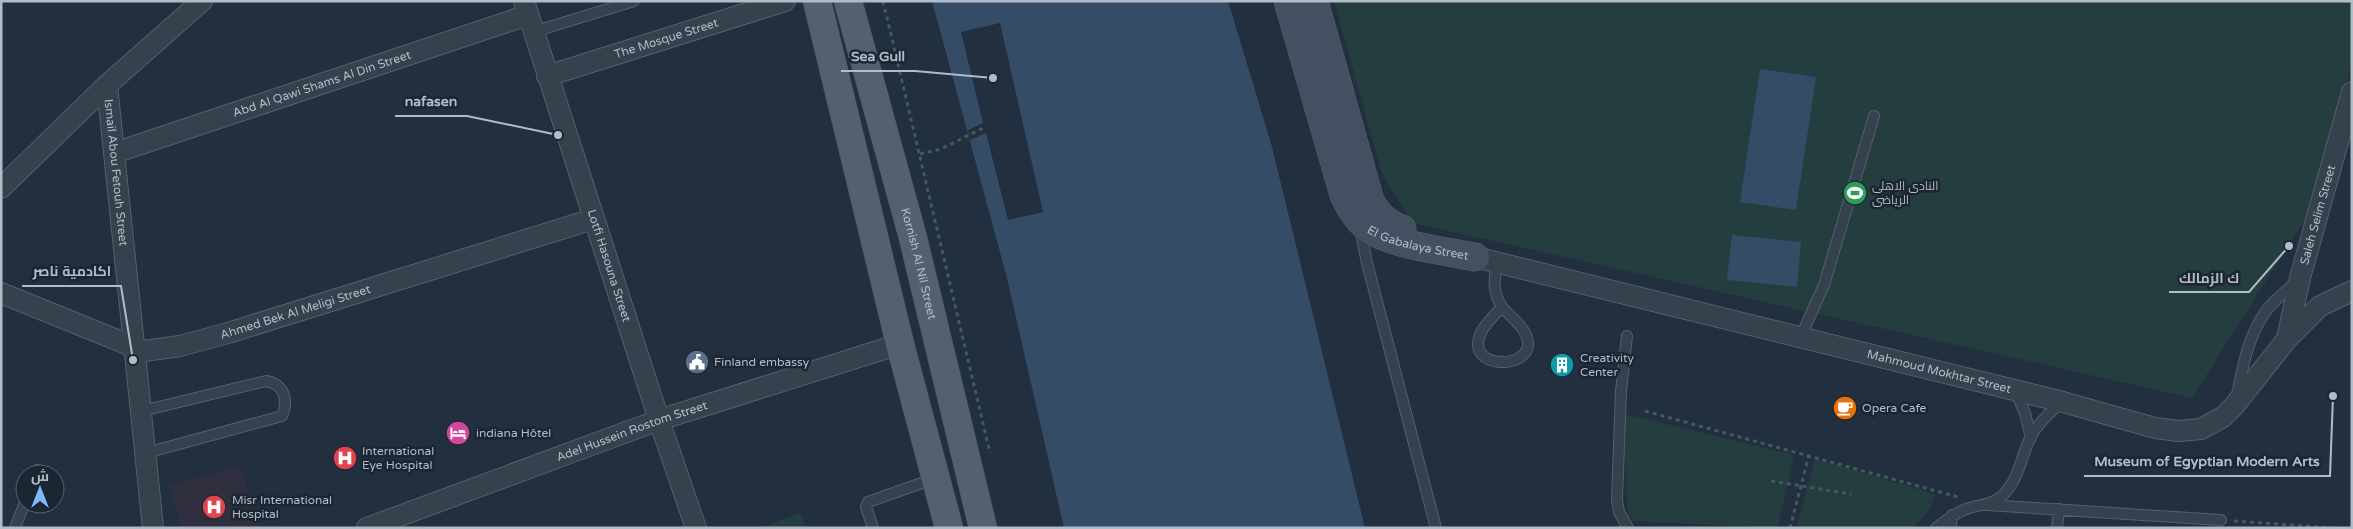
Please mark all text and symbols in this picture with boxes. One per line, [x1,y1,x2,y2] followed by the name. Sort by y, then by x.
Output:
[613,15,720,61] street label: The Mosque Street
[841,42,915,71] callout: Sea Gull
[231,47,413,120] street label: Abd Al Qawi Shams Al Din Street
[851,48,905,65] text: Sea Gull
[395,87,467,116] callout: nafasen
[405,93,457,110] text: nafasen
[101,98,131,247] street label: Ismail Abou Fetouh Street
[2297,163,2338,266] street label: Saleh Selim Street
[1872,179,1938,207] place label: النادى الاهلى الرياضى
[1842,180,1868,206] sports icon: النادى الاهلى الرياضى
[898,206,939,321] street label: Kornish Al Nil Street
[585,208,634,324] street label: Lotfi Hasouna Street
[1365,223,1470,263] street label: El Gabalaya Street
[22,257,121,286] callout: اكادمية ناصر
[32,263,111,280] text: اكادمية ناصر
[2169,263,2249,292] callout: ك الزمالك
[2179,270,2239,287] text: ك الزمالك
[219,282,373,342] street label: Ahmed Bek Al Meligi Street
[1866,347,2013,396] street label: Mahmoud Mokhtar Street
[684,349,710,375] public building icon: Finland embassy
[1580,351,1635,379] place label: Creativity Center
[1549,352,1575,378] building icon: Creativity Center
[714,355,810,369] place label: Finland embassy
[1832,395,1858,421] cafe icon: Opera Cafe
[554,398,709,464] street label: Adel Hussein Rostom Street
[1862,401,1927,415] place label: Opera Cafe
[445,420,471,446] hotel icon: indiana Hôtel
[476,426,551,440] place label: indiana Hôtel
[362,444,434,472] place label: International Eye Hospital
[332,445,358,471] hospital icon: International Eye Hospital
[2084,447,2330,476] callout: Museum of Egyptian Modern Arts
[2094,453,2320,470] text: Museum of Egyptian Modern Arts
[15,464,65,514] north arrow
[31,468,49,485] text: ش
[232,493,332,521] place label: Misr International Hospital
[201,494,227,520] hospital icon: Misr International Hospital

